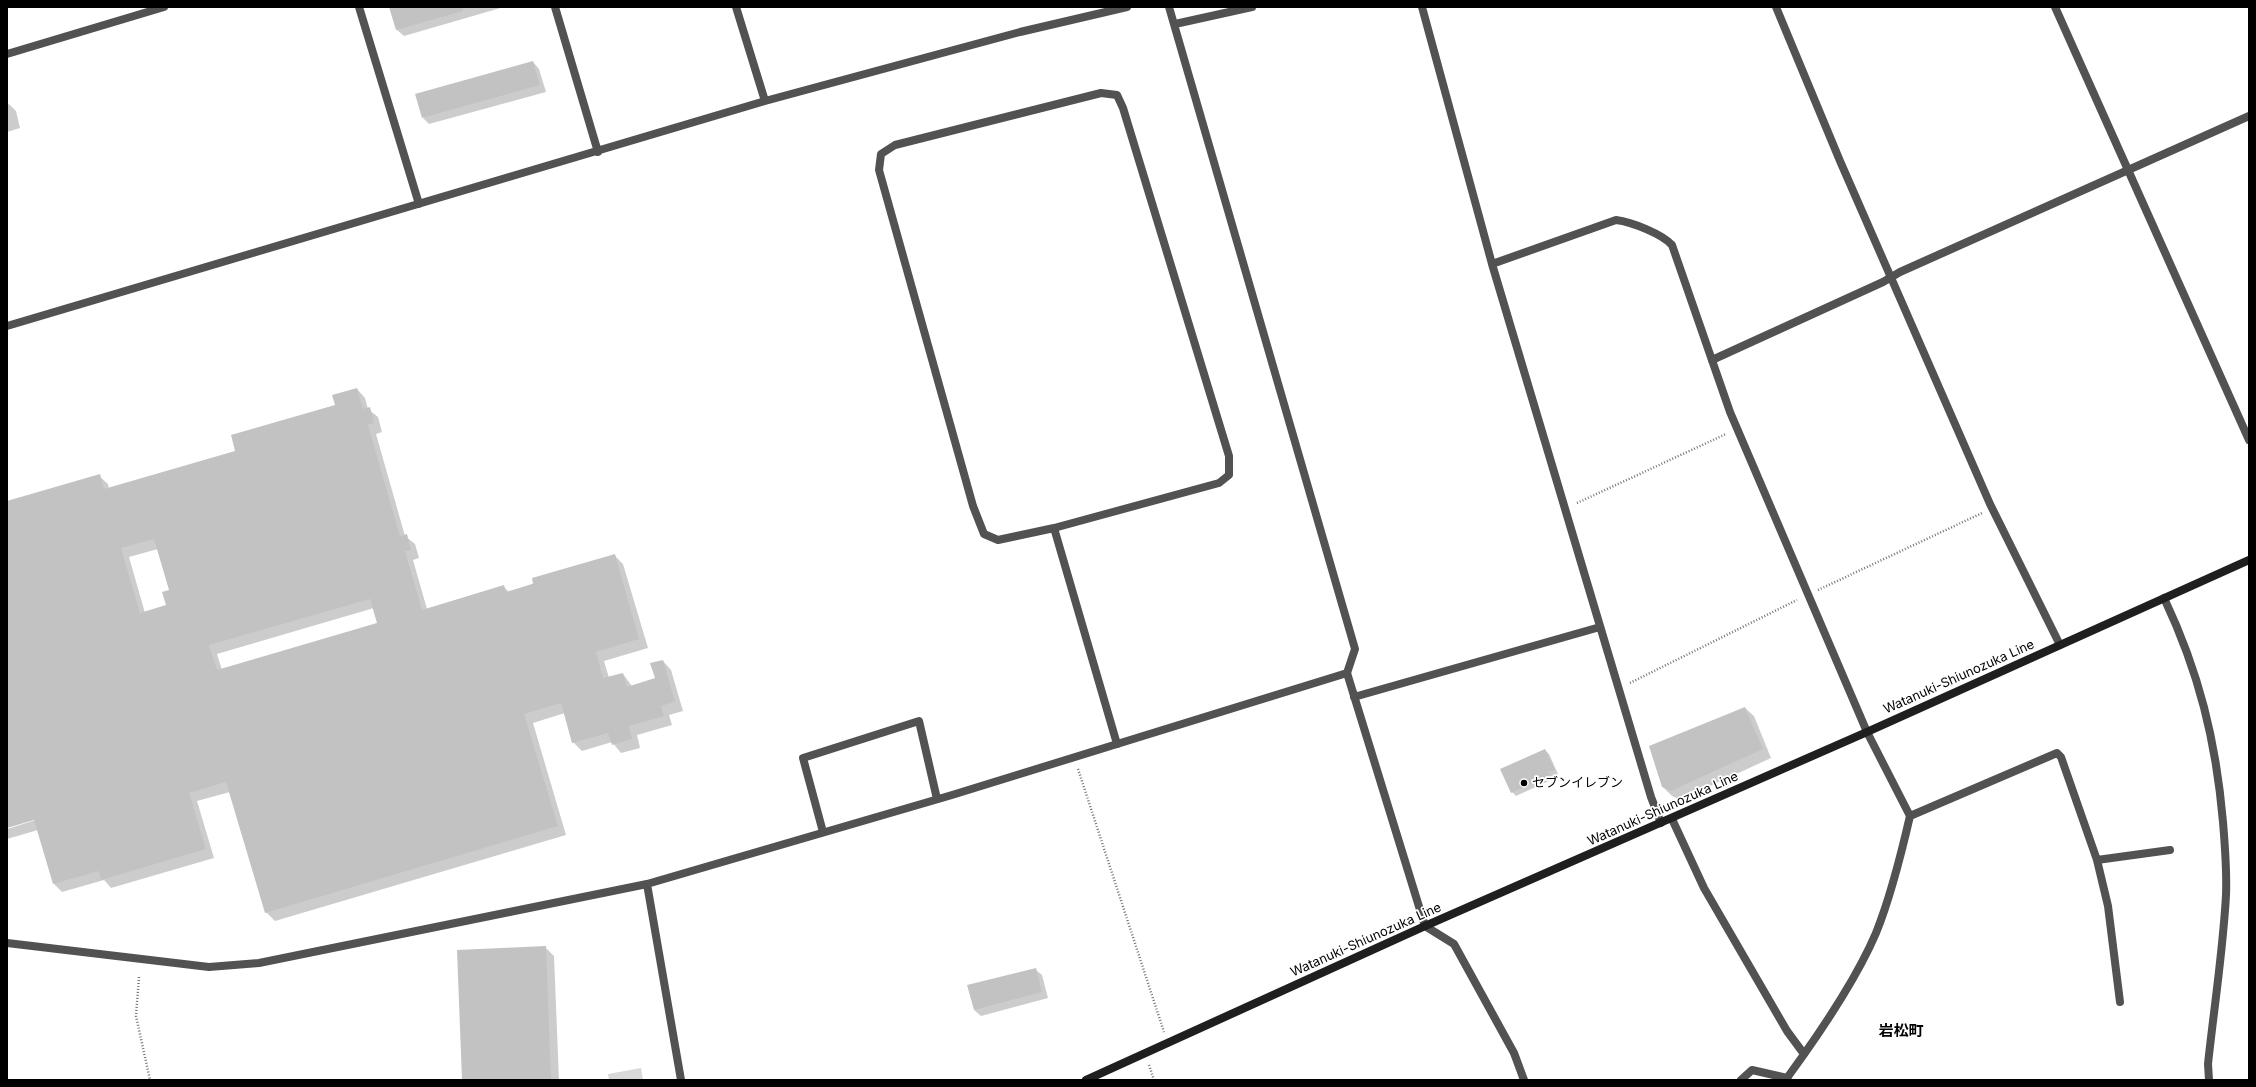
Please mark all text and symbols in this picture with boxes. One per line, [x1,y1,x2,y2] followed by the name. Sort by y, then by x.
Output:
[1881,637,2037,717] street label: Watanuki-Shiunozuka Line
[1585,769,1741,849] street label: Watanuki-Shiunozuka Line
[1532,775,1623,791] place label: セブンイレブン
[1519,778,1529,788] marker: セブンイレブン
[1288,900,1444,980] street label: Watanuki-Shiunozuka Line
[1879,1022,1923,1040] district label: 岩松町

